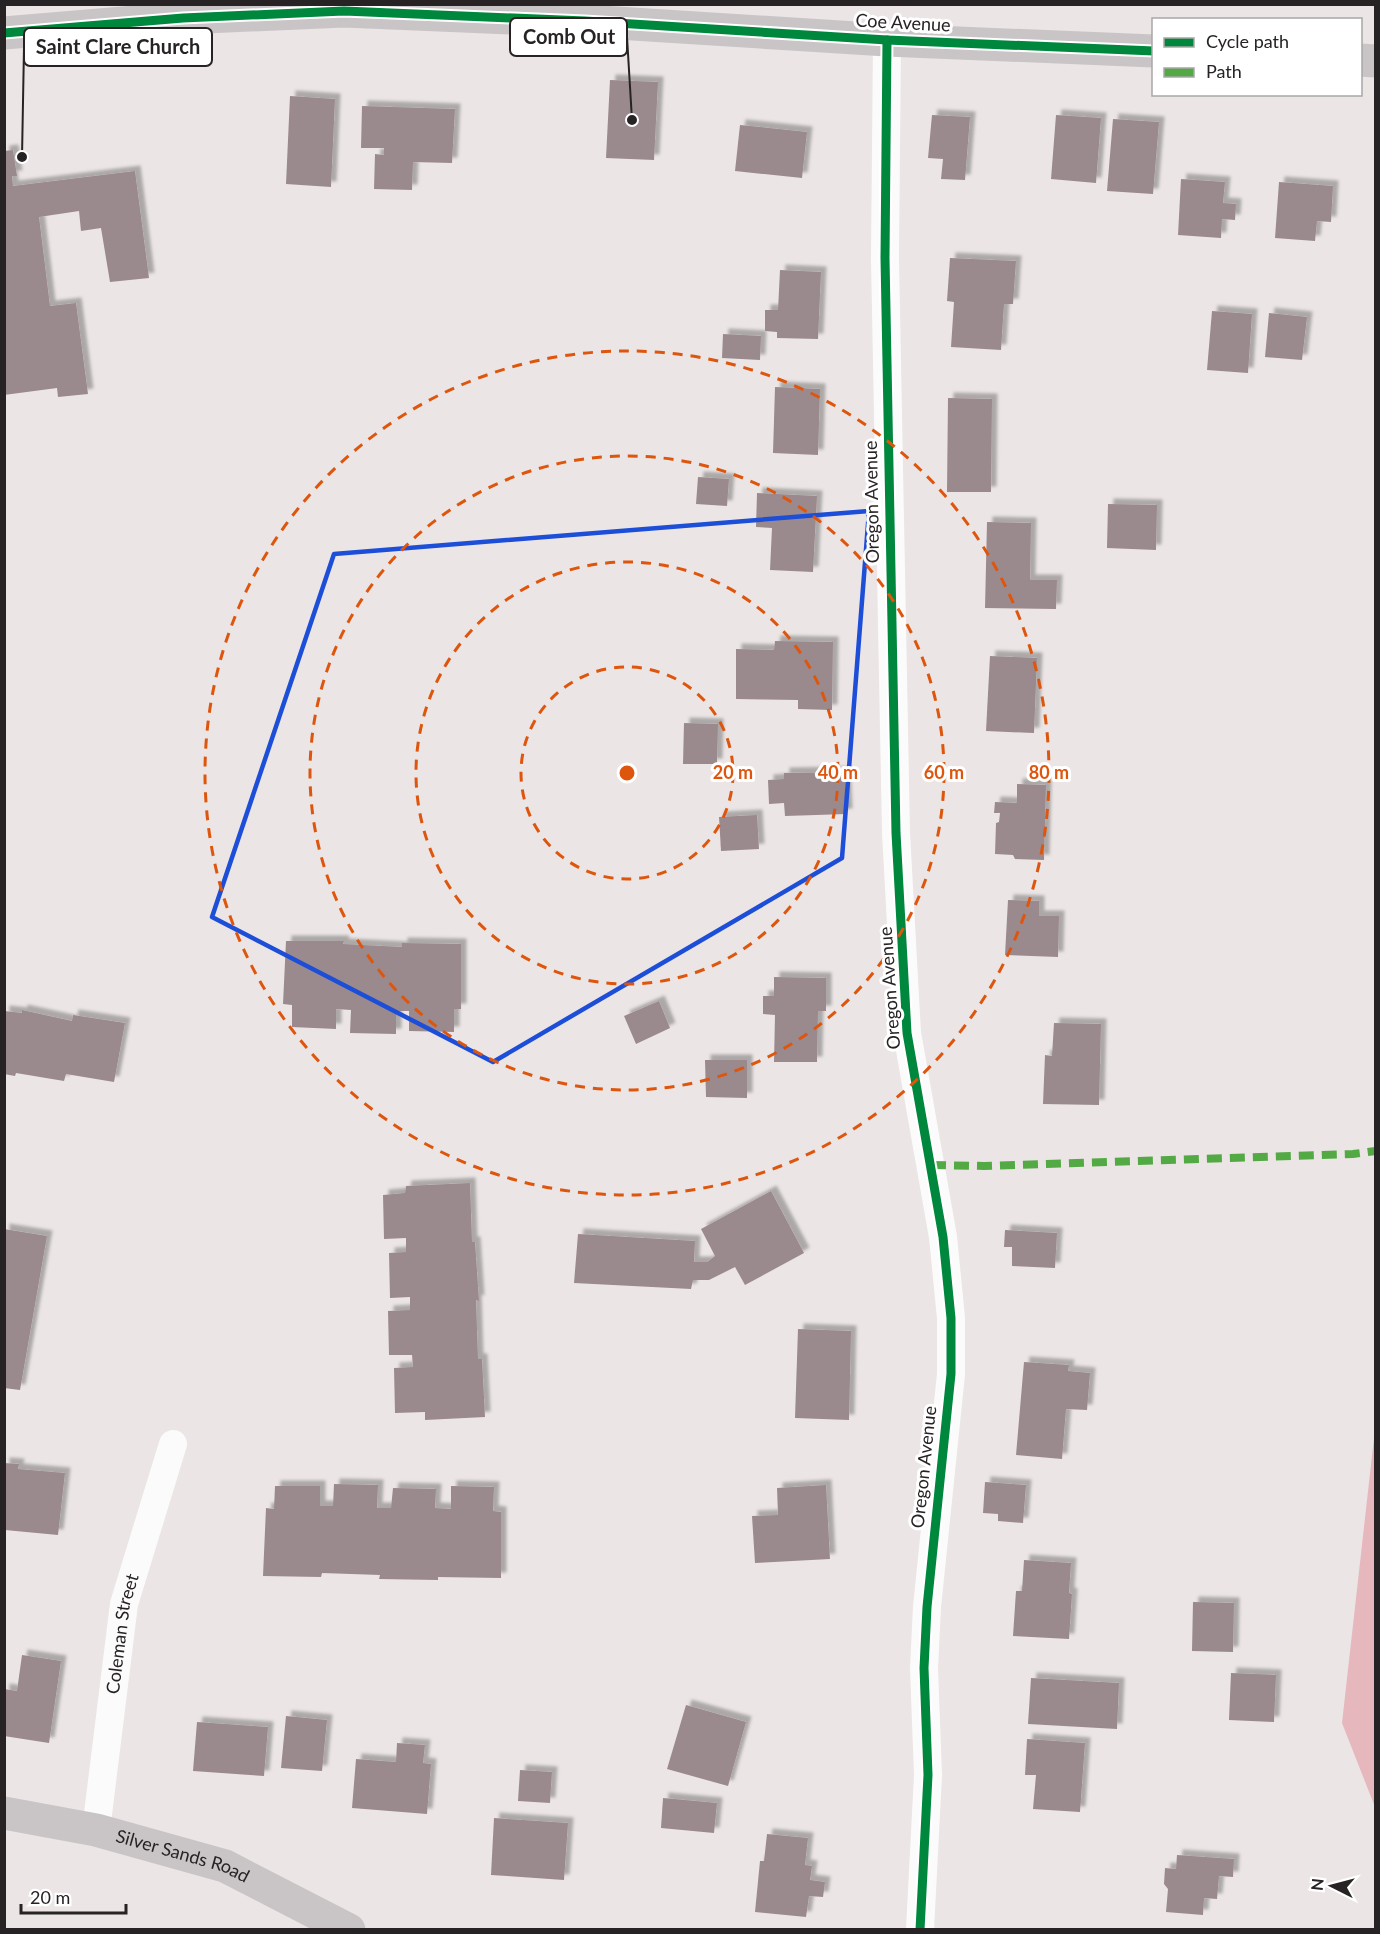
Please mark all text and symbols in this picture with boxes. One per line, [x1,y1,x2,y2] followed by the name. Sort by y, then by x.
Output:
[855,9,951,35] street label: Coe Avenue
[510,18,627,56] callout: Comb Out
[1152,18,1362,96] legend
[523,24,616,48] text: Comb Out
[24,28,212,66] callout: Saint Clare Church
[1206,30,1289,52] text: Cycle path
[36,34,200,58] text: Saint Clare Church
[1206,60,1242,82] text: Path
[859,440,883,564] street label: Oregon Avenue
[713,761,753,783] text: 20 m
[818,761,858,783] text: 40 m
[924,761,964,783] text: 60 m
[1029,761,1069,783] text: 80 m
[617,763,637,783] centre of rings
[874,926,904,1050] street label: Oregon Avenue
[906,1405,940,1529] street label: Oregon Avenue
[101,1570,143,1695] street label: Coleman Street
[114,1824,254,1887] street label: Silver Sands Road
[1302,1856,1362,1916] north arrow
[21,1877,126,1915] scale bar
[1306,1877,1327,1892] text: N
[30,1886,70,1908] text: 20 m

